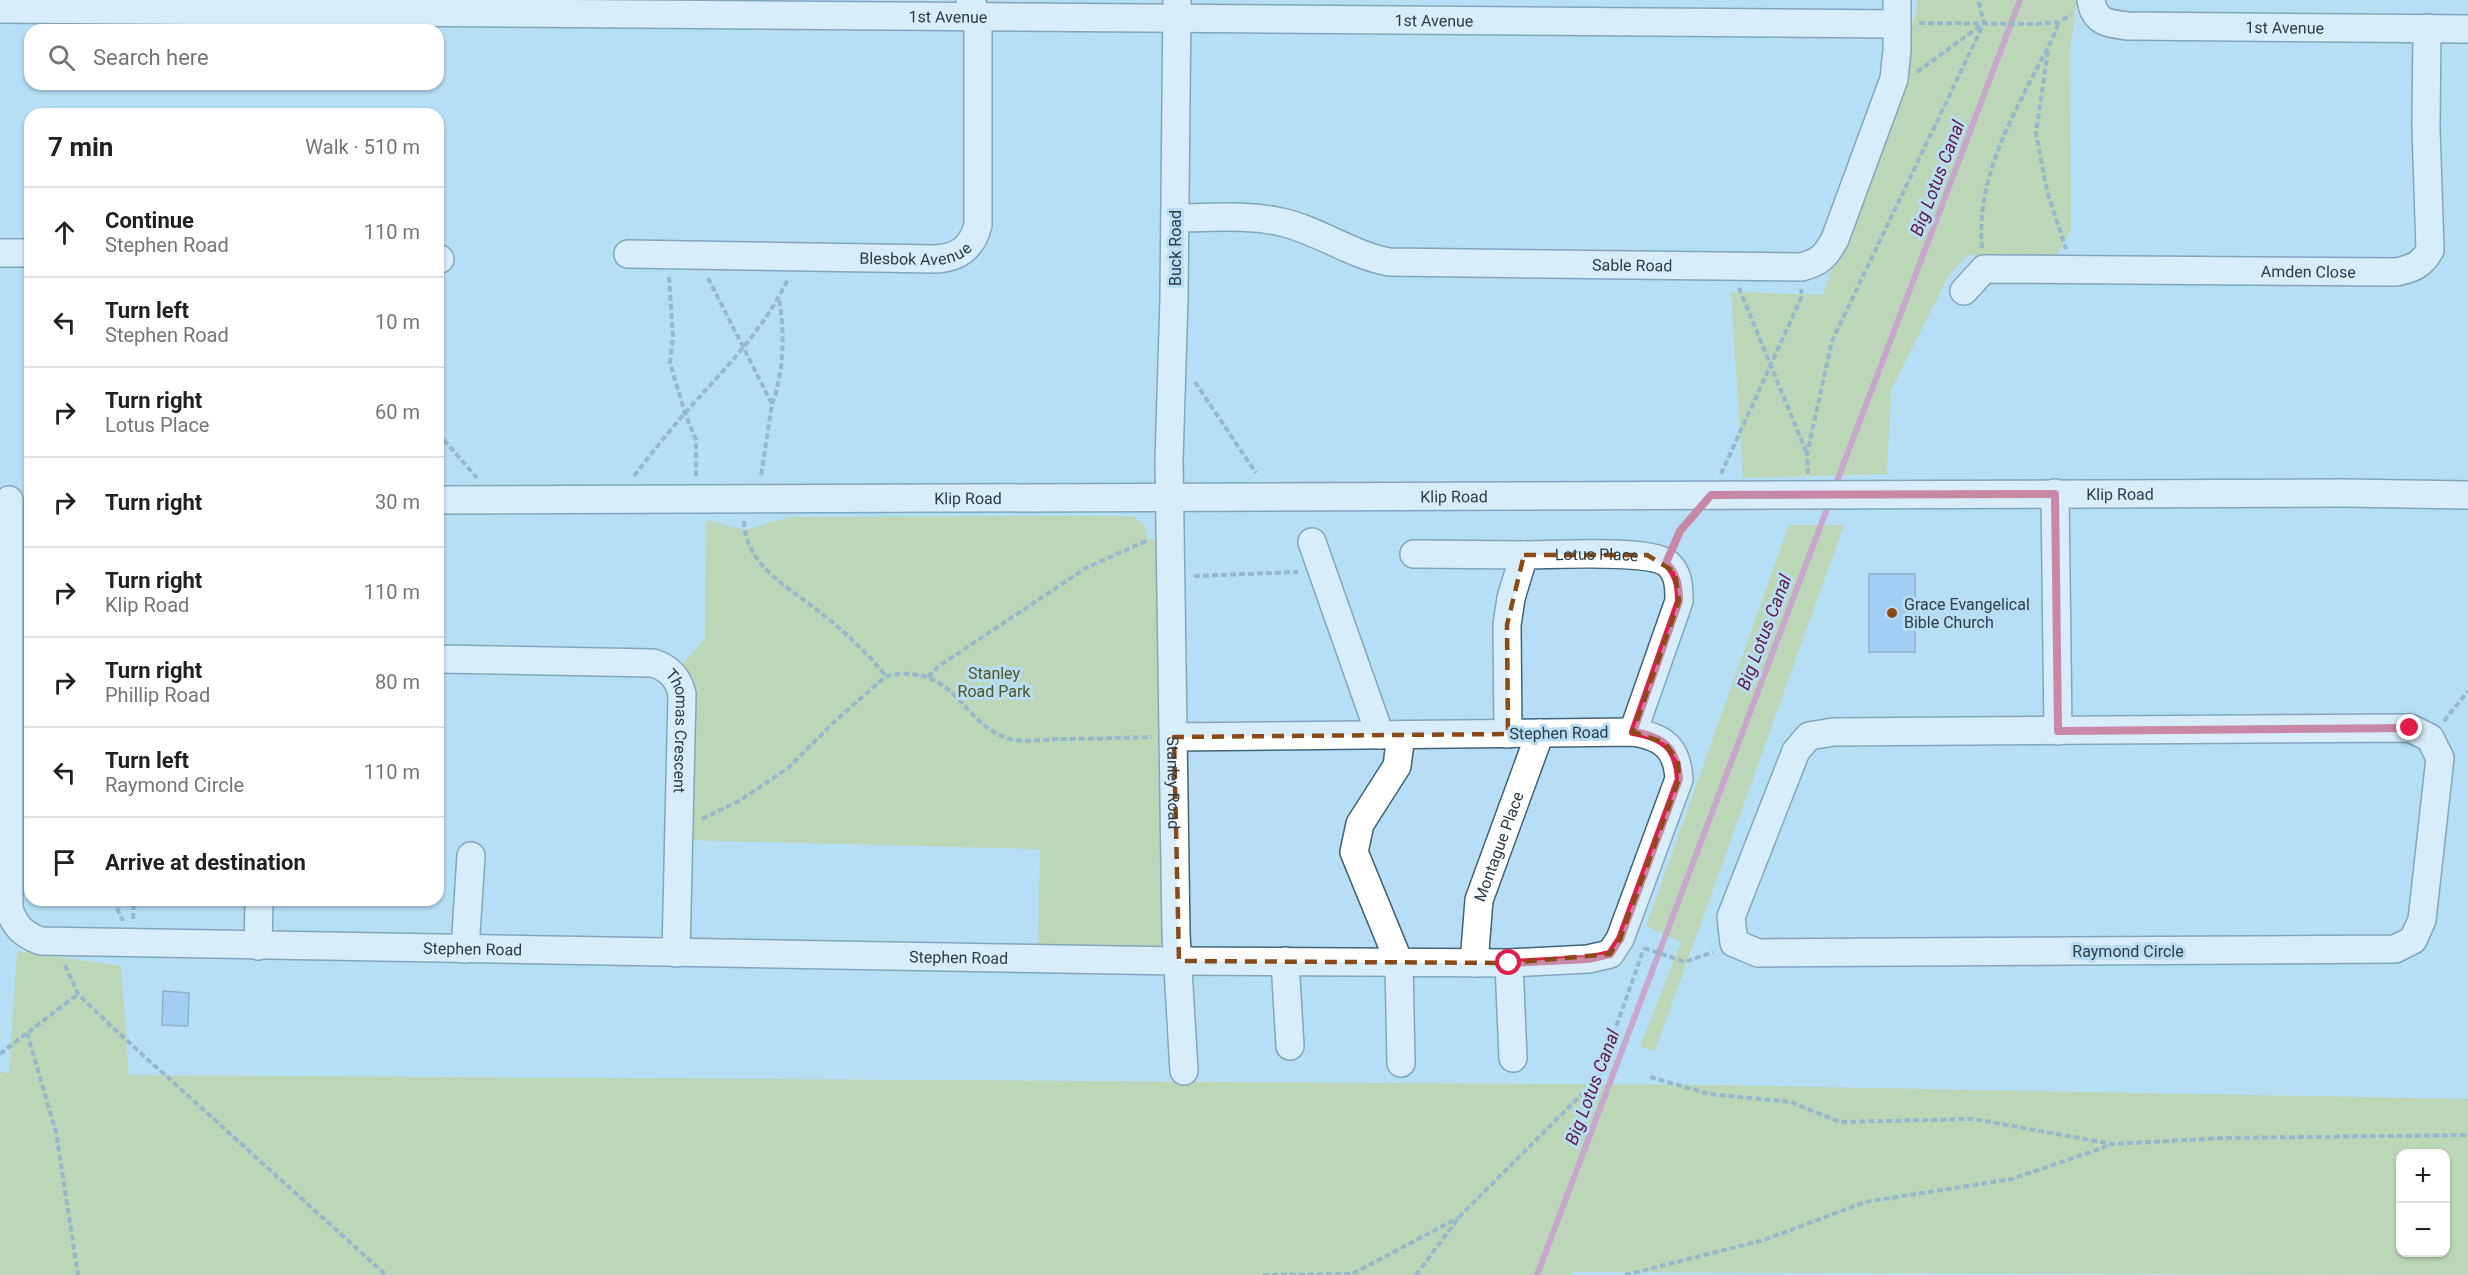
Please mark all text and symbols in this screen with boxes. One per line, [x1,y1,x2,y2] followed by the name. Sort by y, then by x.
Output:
[908,7,987,26] street label: 1st Avenue
[1394,11,1473,30] street label: 1st Avenue
[2245,18,2324,37] street label: 1st Avenue
[24,24,444,90] search box
[45,41,78,74] icon: search
[93,45,209,70] text: Search here
[1905,117,1969,239] water label: Big Lotus Canal
[48,132,113,162] text: 7 min
[305,135,420,159] text: Walk · 510 m
[105,208,194,233] text: Continue
[1166,210,1185,286] street label: Buck Road
[48,216,81,249] icon: ahead
[364,220,420,244] text: 110 m
[105,233,229,257] text: Stephen Road
[859,238,975,269] street label: Blesbok Avenue
[1592,255,1672,275] street label: Sable Road
[2261,262,2356,281] street label: Amden Close
[105,298,189,323] text: Turn left
[48,306,81,339] icon: left
[375,310,420,334] text: 10 m
[105,323,229,347] text: Stephen Road
[105,388,202,413] text: Turn right
[48,396,81,429] icon: right
[375,400,420,424] text: 60 m
[105,413,209,437] text: Lotus Place
[2086,484,2154,503] street label: Klip Road
[48,486,81,519] icon: right
[1420,487,1488,506] street label: Klip Road
[934,488,1002,508] street label: Klip Road
[105,490,202,515] text: Turn right
[375,490,420,514] text: 30 m
[1555,544,1639,565] street label: Lotus Place
[105,568,202,593] text: Turn right
[1732,571,1796,693] water label: Big Lotus Canal
[48,576,81,609] icon: right
[364,580,420,604] text: 110 m
[105,593,189,617] text: Klip Road
[1904,595,2030,632] place label: Grace Evangelical Bible Church
[1885,606,1899,620] marker: Grace Evangelical Bible Church
[105,658,202,683] text: Turn right
[958,664,1031,701] park label: Stanley Road Park
[662,665,691,793] street label: Thomas Crescent
[48,666,81,699] icon: right
[375,670,420,694] text: 80 m
[105,683,210,707] text: Phillip Road
[2396,714,2422,740] route end
[1509,723,1609,743] street label: Stephen Road
[1164,736,1184,829] street label: Stanley Road
[105,748,189,773] text: Turn left
[48,756,81,789] icon: left
[364,760,420,784] text: 110 m
[105,773,244,797] text: Raymond Circle
[1470,789,1527,904] street label: Montague Place
[48,846,81,879] icon: arrive
[105,850,306,875] text: Arrive at destination
[423,938,522,959] street label: Stephen Road
[2072,942,2184,961] street label: Raymond Circle
[909,947,1008,967] street label: Stephen Road
[1495,949,1521,975] route start
[1560,1026,1624,1148] water label: Big Lotus Canal
[2396,1149,2450,1257] map controls
[2396,1149,2450,1203] button: +
[2396,1203,2450,1257] button: −

